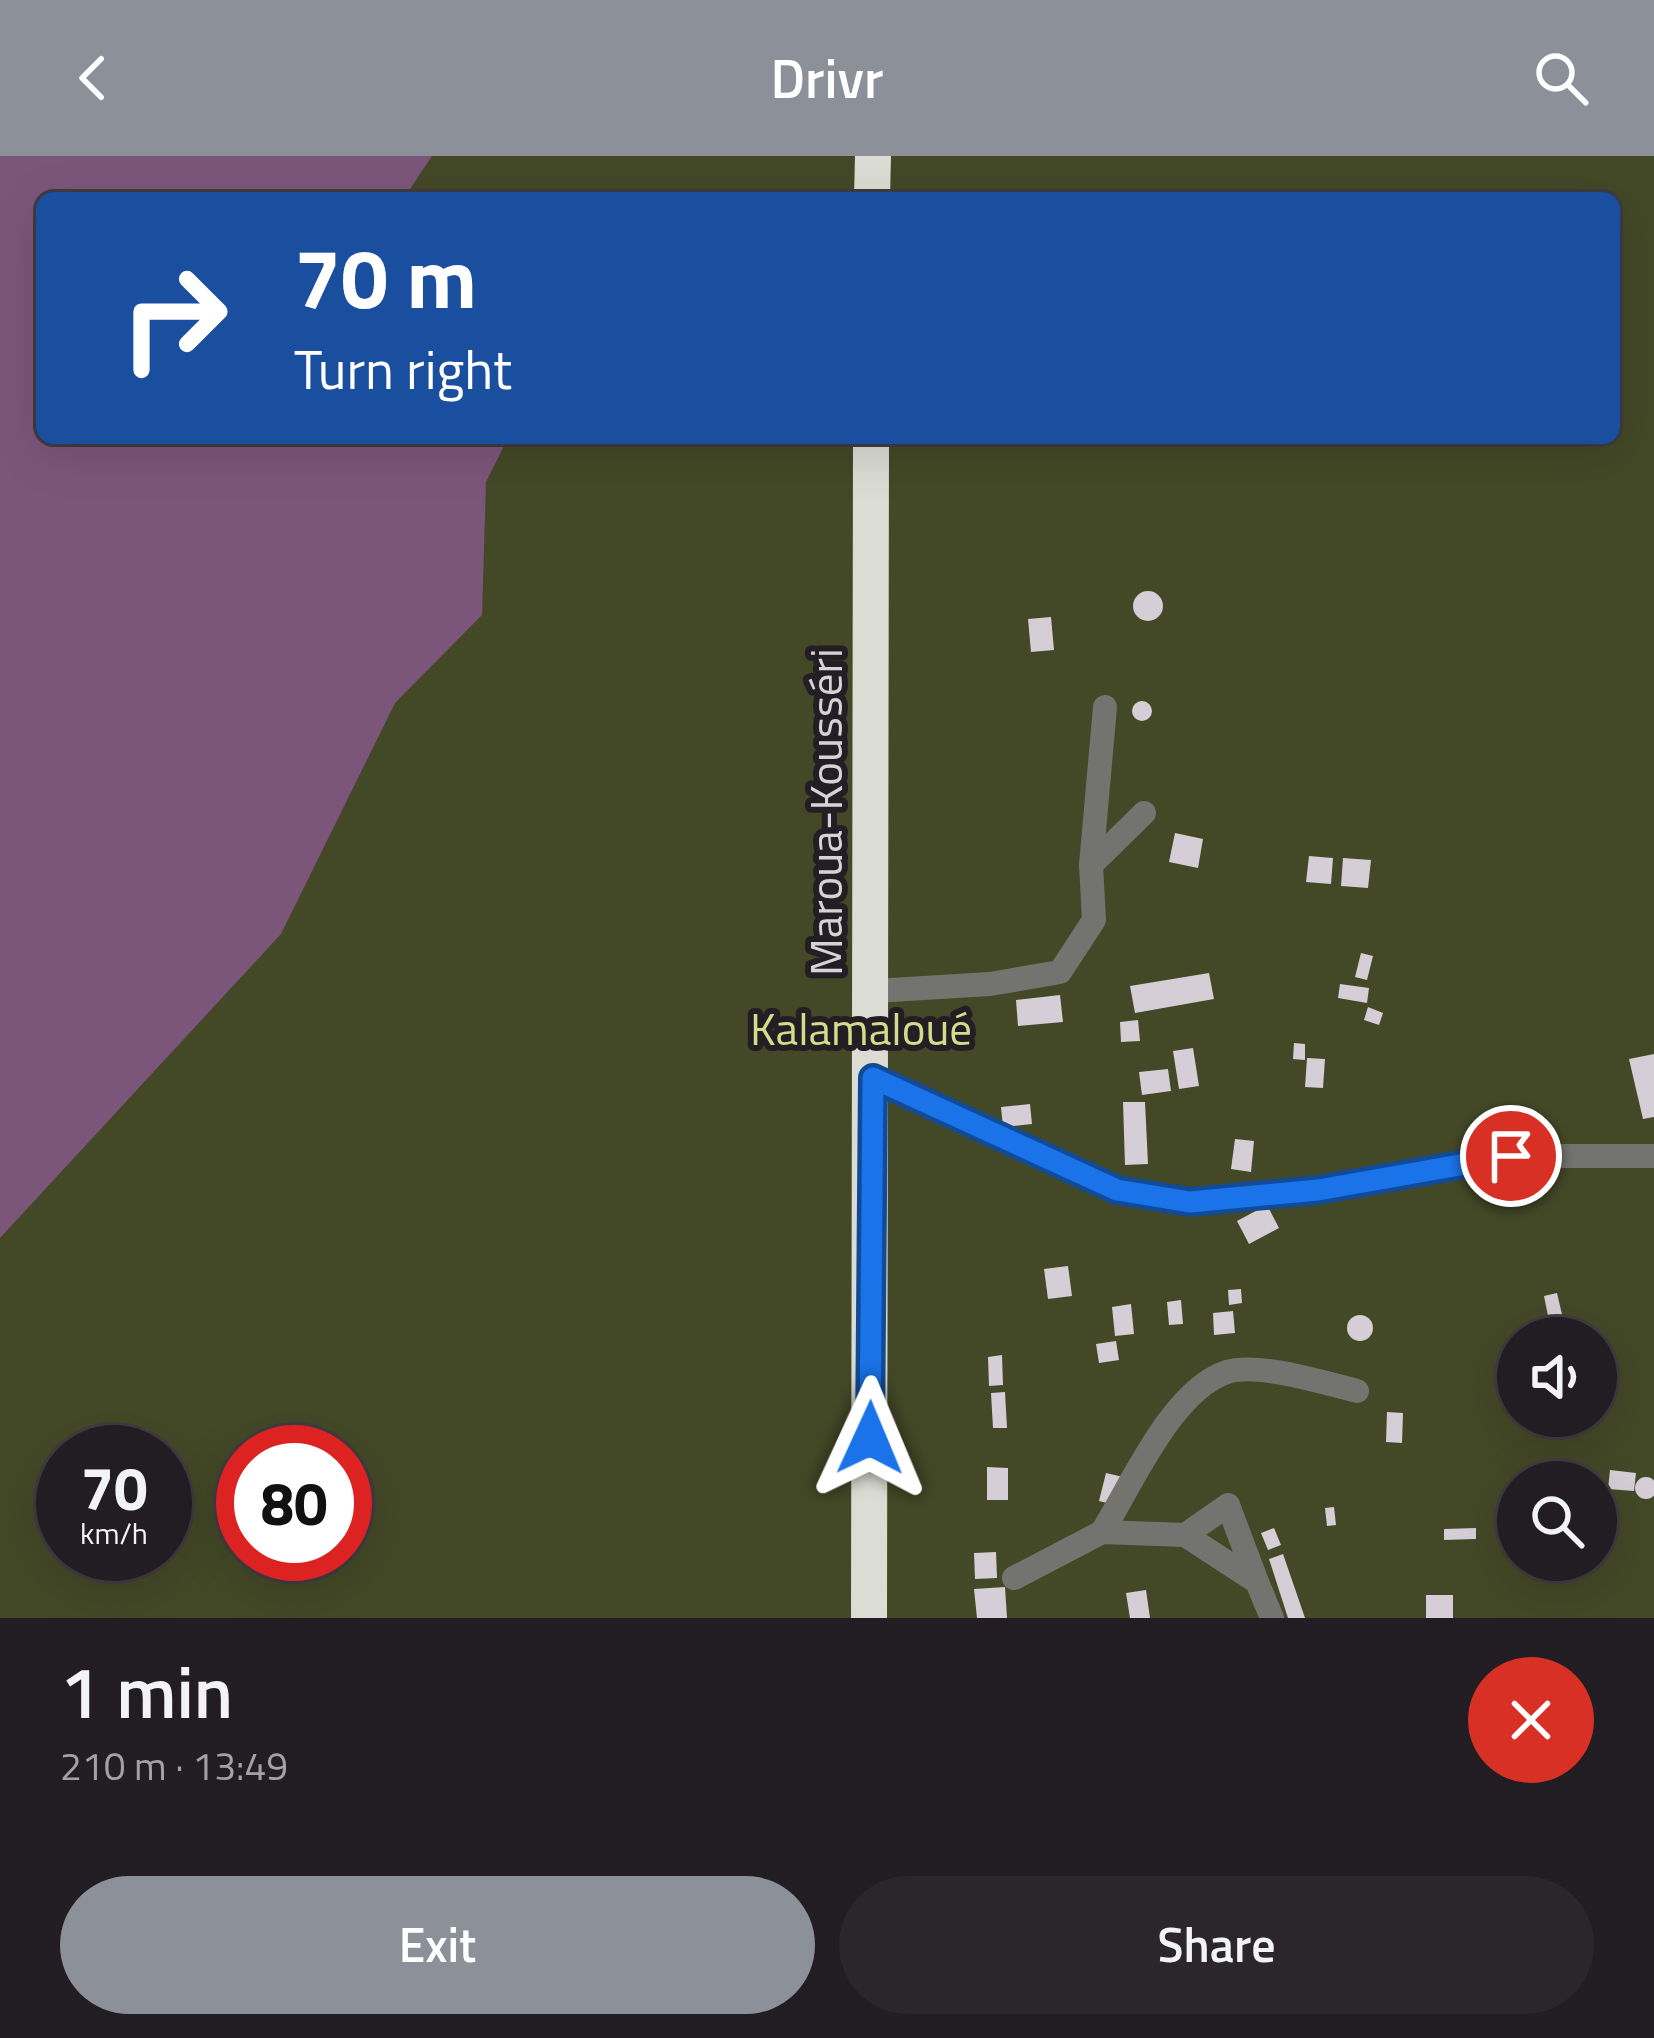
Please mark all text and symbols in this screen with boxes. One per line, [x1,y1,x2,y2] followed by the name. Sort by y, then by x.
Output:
[770,37,884,119] text: Drivr
[60,45,126,111] icon: back
[1528,45,1594,111] icon: search
[294,213,477,341] text: 70 m
[96,240,252,396] icon: right
[294,328,512,410] text: Turn right
[791,648,859,976] street label: Maroua-Kousséri
[750,994,972,1062] park label: Kalamaloué
[1460,1105,1562,1207] pin
[1478,1123,1544,1189] icon: arrive
[1497,1317,1617,1581] map controls
[1497,1317,1617,1437] button: sound
[807,1375,933,1501] position arrow
[216,1425,372,1581] speed limit sign: 80
[80,1442,148,1533] text: 70
[1497,1461,1617,1581] button: search
[80,1510,148,1556] text: km/h
[60,1636,233,1746] text: 1 min
[1468,1657,1594,1783] button: close
[60,1736,288,1795] text: 210 m · 13:49
[60,1876,815,2014] button: Exit
[839,1876,1594,2014] button: Share

